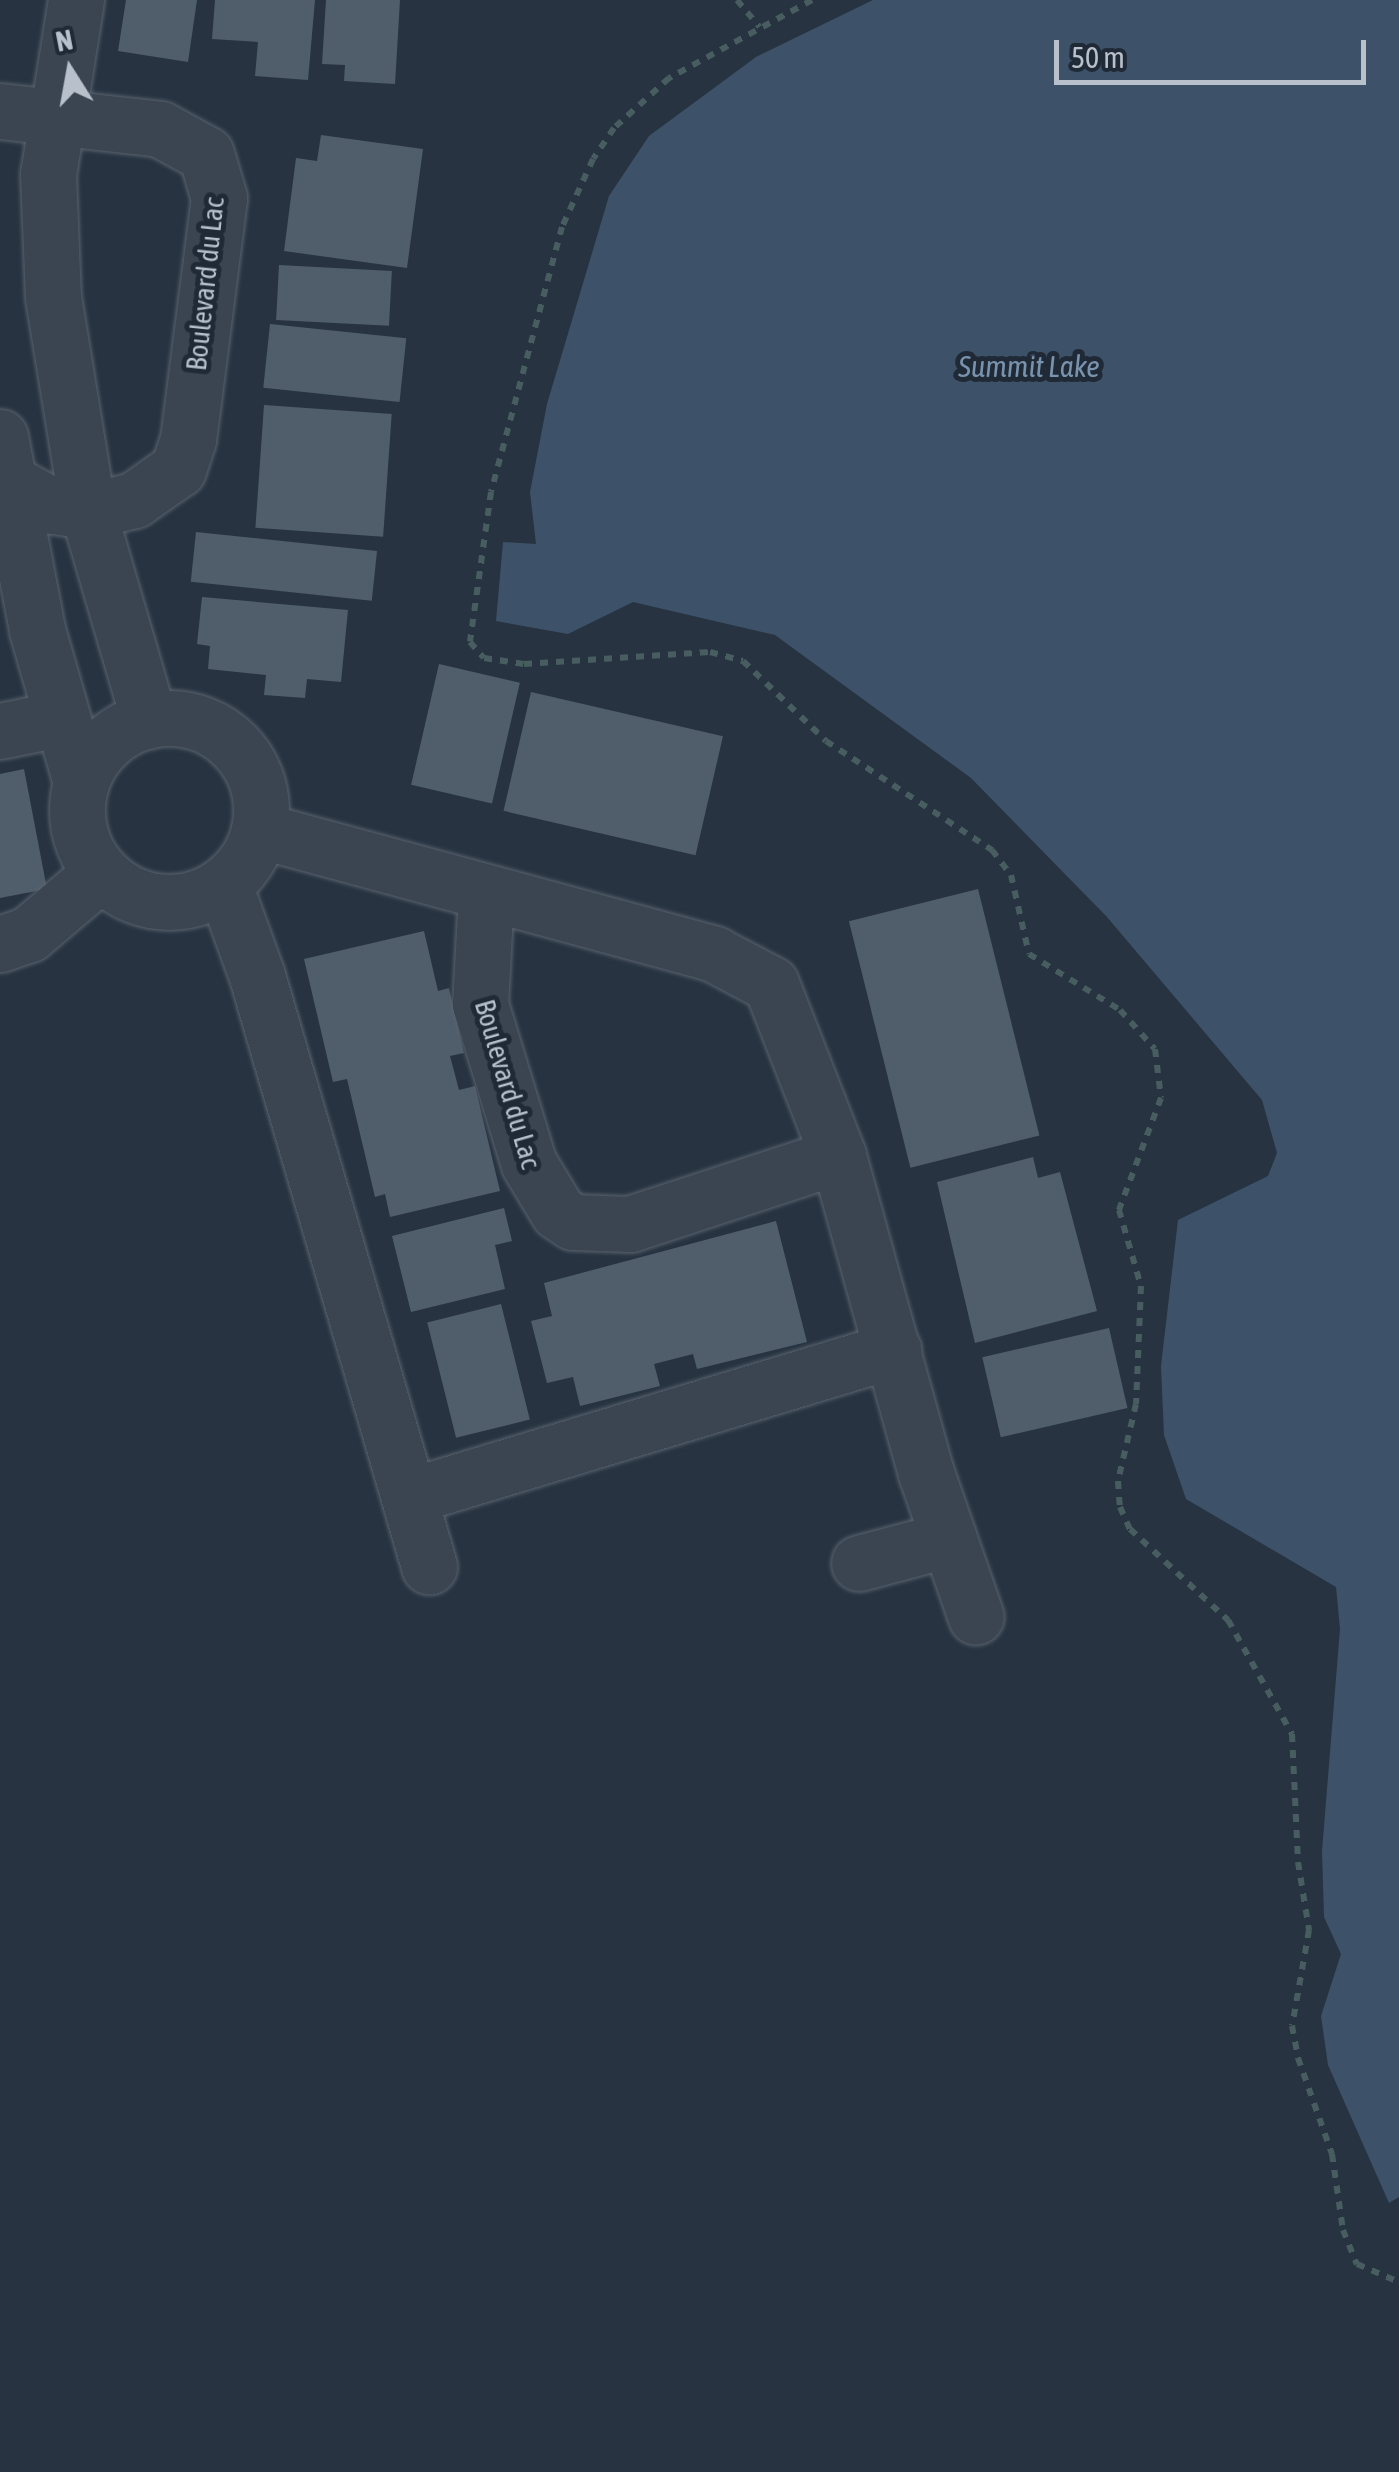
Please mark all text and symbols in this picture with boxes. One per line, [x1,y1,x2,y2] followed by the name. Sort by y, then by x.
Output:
[20,20,120,120] north arrow
[1059,20,1372,82] scale bar
[53,23,75,58] text: N
[1071,40,1125,74] text: 50 m
[179,196,231,372] street label: Boulevard du Lac
[958,348,1100,384] water label: Summit Lake
[468,996,548,1172] street label: Boulevard du Lac

